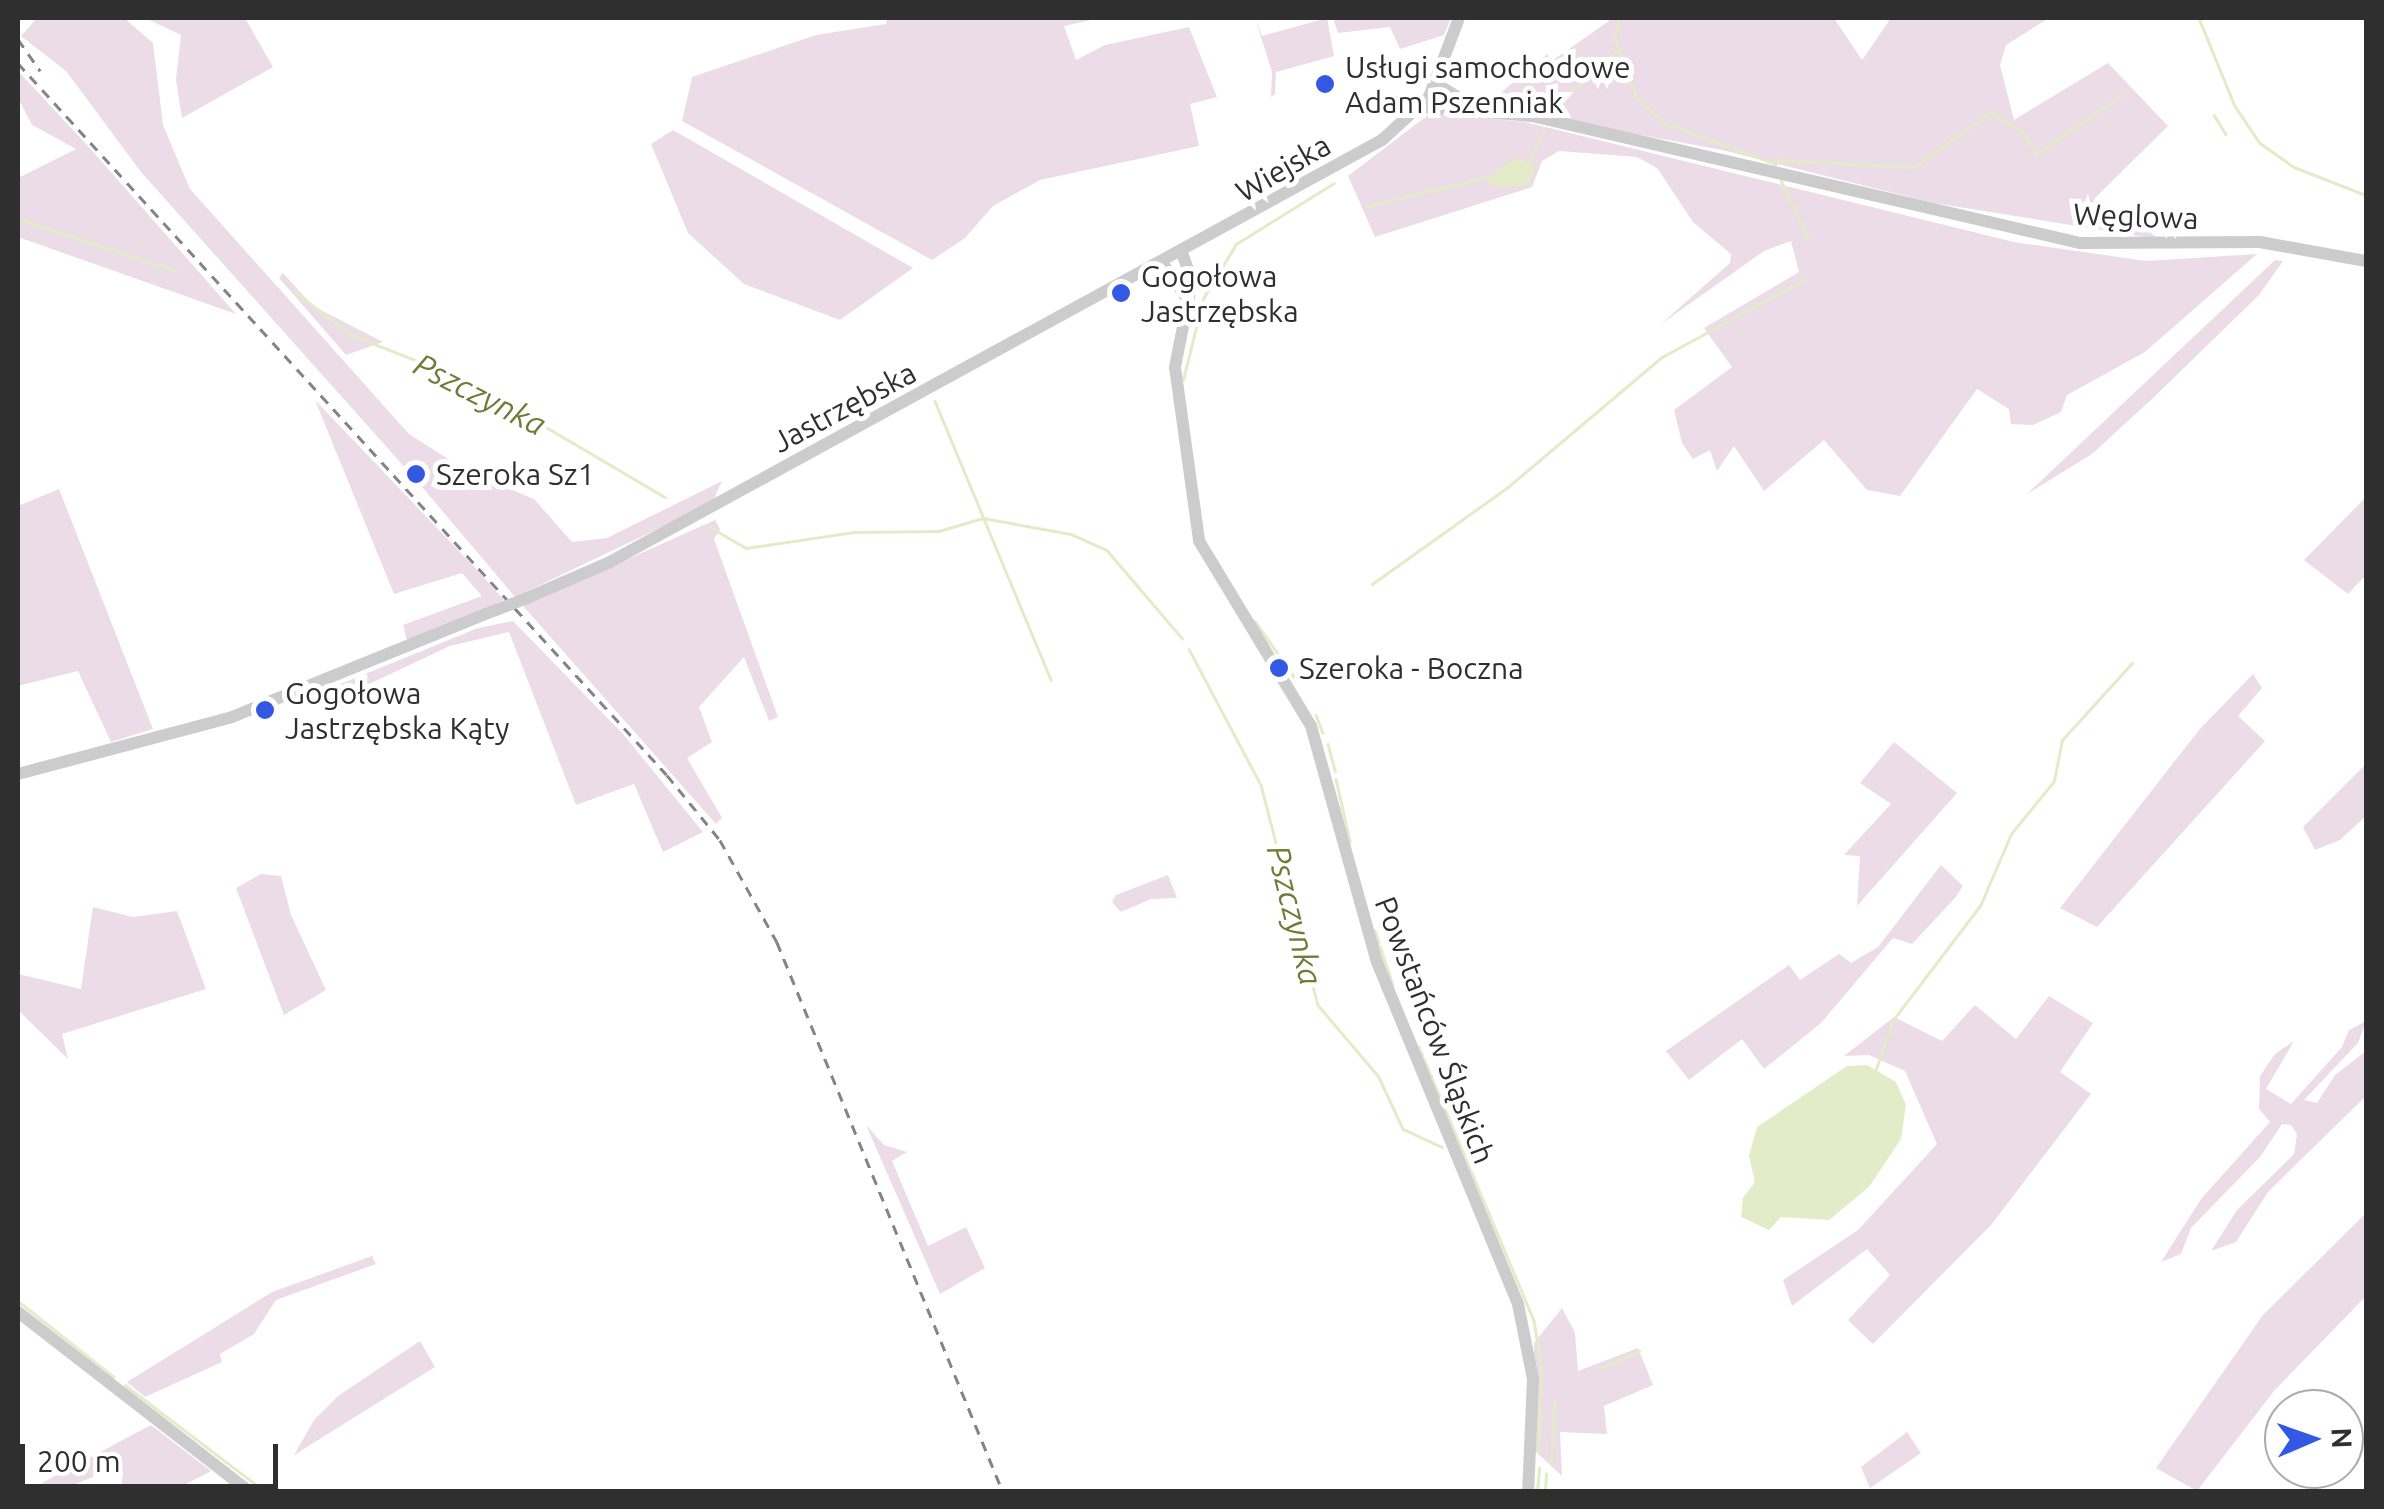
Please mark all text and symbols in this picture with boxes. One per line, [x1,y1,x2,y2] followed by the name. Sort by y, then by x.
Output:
[1345,49,1630,120] place label: Usługi samochodowe Adam Pszenniak
[1314,73,1336,95] marker: Usługi samochodowe Adam Pszenniak
[1229,127,1337,209] street label: Wiejska
[2073,196,2199,236] street label: Węglowa
[1141,258,1299,328] place label: Gogołowa Jastrzębska
[1110,282,1132,304] marker: Gogołowa Jastrzębska
[408,345,552,443] water label: Pszczynka
[766,354,922,460] street label: Jastrzębska
[436,456,595,492] place label: Szeroka Sz1
[405,463,427,485] marker: Szeroka Sz1
[1299,650,1524,686] place label: Szeroka - Boczna
[1268,657,1290,679] marker: Szeroka - Boczna
[285,675,509,746] place label: Gogołowa Jastrzębska Kąty
[254,699,276,721] marker: Gogołowa Jastrzębska Kąty
[1259,841,1331,989] water label: Pszczynka
[1368,892,1502,1168] street label: Powstańców Śląskich
[2264,1389,2364,1489] north arrow
[25,1424,282,1486] scale bar
[2327,1427,2358,1449] text: N
[37,1444,121,1478] text: 200 m

